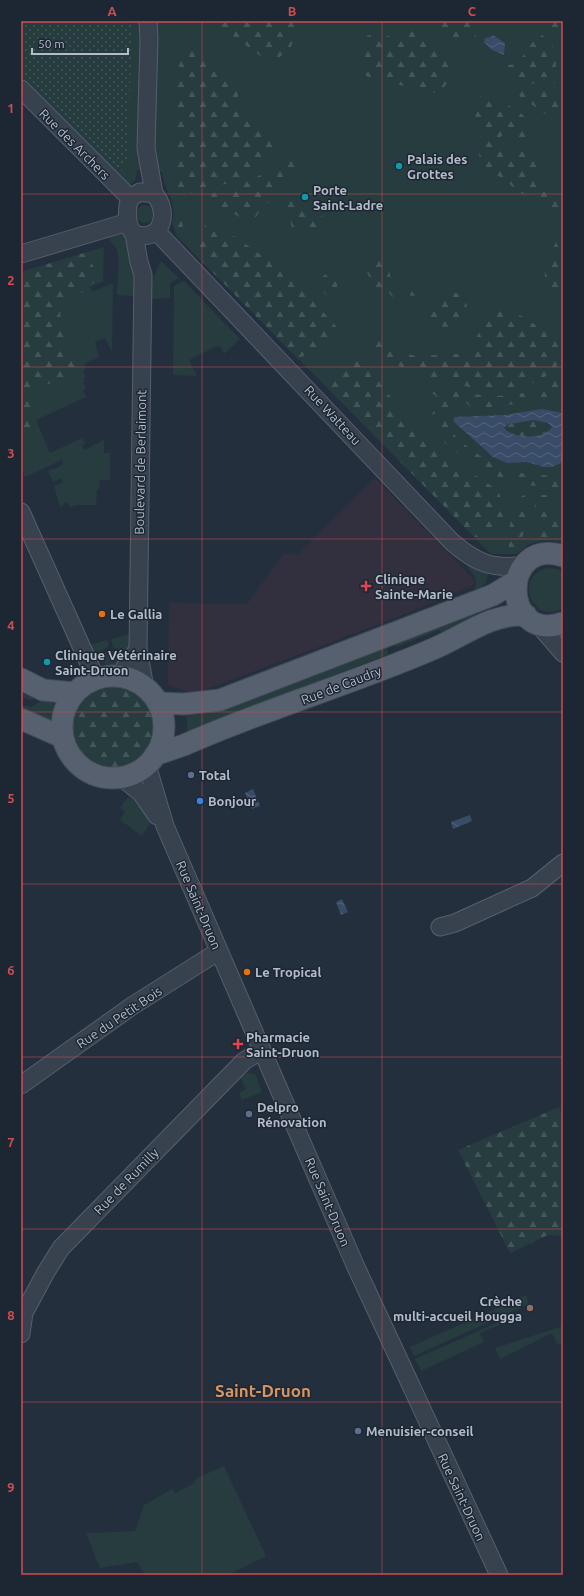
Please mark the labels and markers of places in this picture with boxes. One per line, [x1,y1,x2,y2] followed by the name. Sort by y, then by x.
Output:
[407,152,467,181] place label: Palais des Grottes
[394,161,404,171] marker: Palais des Grottes
[313,183,383,212] place label: Porte Saint-Ladre
[300,192,310,202] marker: Porte Saint-Ladre
[375,572,453,601] place label: Clinique Sainte-Marie
[360,580,372,592] marker: Clinique Sainte-Marie
[110,607,162,621] place label: Le Gallia
[97,609,107,619] marker: Le Gallia
[55,648,177,677] place label: Clinique Vétérinaire Saint-Druon
[42,657,52,667] marker: Clinique Vétérinaire Saint-Druon
[199,768,230,782] place label: Total
[186,770,196,780] marker: Total
[208,794,257,808] place label: Bonjour
[195,796,205,806] marker: Bonjour
[255,965,321,979] place label: Le Tropical
[242,967,252,977] marker: Le Tropical
[246,1030,319,1059] place label: Pharmacie Saint-Druon
[233,1039,243,1049] marker: Pharmacie Saint-Druon
[257,1100,327,1129] place label: Delpro Rénovation
[244,1109,254,1119] marker: Delpro Rénovation
[393,1294,522,1323] place label: Crèche multi-accueil Hougga
[525,1303,535,1313] marker: Crèche multi-accueil Hougga
[366,1424,474,1438] place label: Menuisier-conseil
[353,1426,363,1436] marker: Menuisier-conseil

